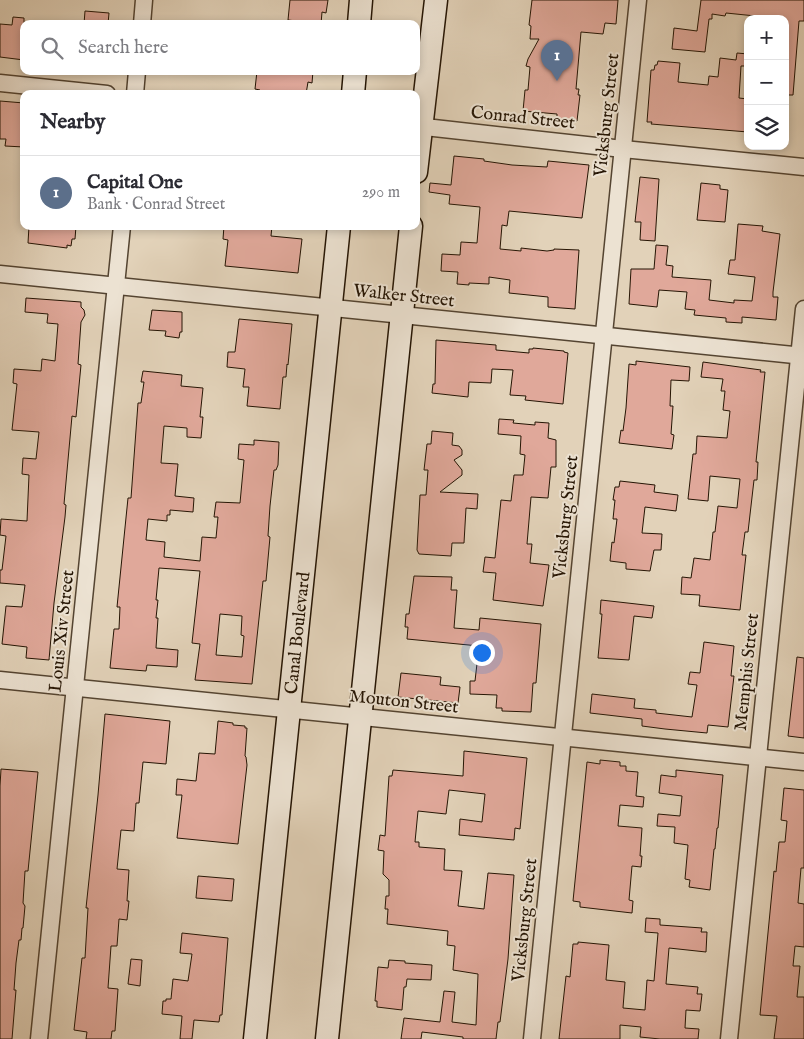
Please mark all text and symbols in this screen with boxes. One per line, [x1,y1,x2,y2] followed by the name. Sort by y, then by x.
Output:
[744,15,789,150] map controls
[744,15,789,60] button: +
[20,20,420,75] search box
[38,34,66,62] icon: search
[78,36,169,60] text: Search here
[541,40,573,81] pin: 1
[589,52,625,179] street label: Vicksburg Street
[744,60,789,105] button: −
[470,102,576,135] street label: Conrad Street
[744,105,789,150] button: layers
[40,109,105,136] text: Nearby
[87,171,183,195] text: Capital One
[53,183,59,203] text: 1
[362,183,400,203] text: 290 m
[87,195,225,215] text: Bank · Conrad Street
[352,280,456,313] street label: Walker Street
[548,454,584,581] street label: Vicksburg Street
[45,569,80,693] street label: Louis Xiv Street
[281,571,316,695] street label: Canal Boulevard
[730,612,765,732] street label: Memphis Street
[469,640,495,666] your location
[348,685,460,720] street label: Mouton Street
[507,857,543,984] street label: Vicksburg Street

